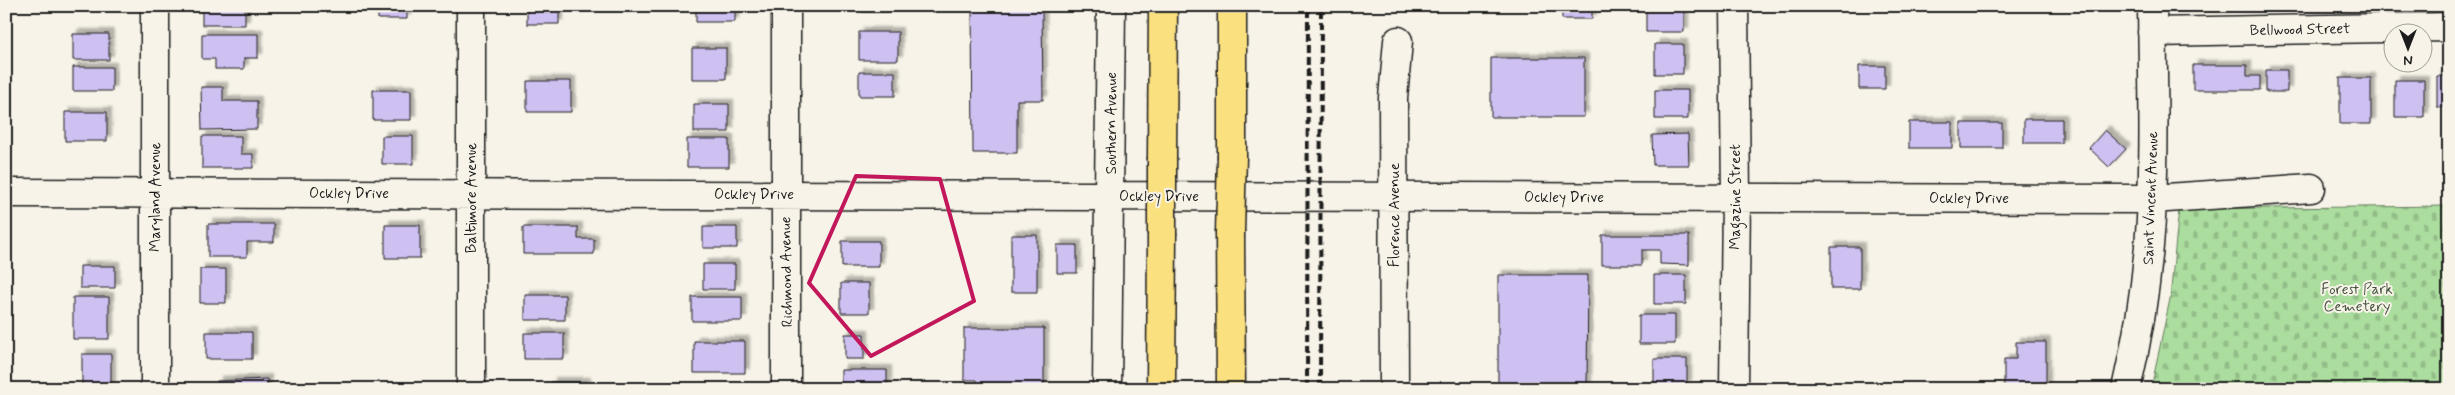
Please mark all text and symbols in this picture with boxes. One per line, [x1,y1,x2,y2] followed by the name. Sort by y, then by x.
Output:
[2249,19,2351,41] street label: Bellwood Street
[2382,22,2432,72] north arrow
[2403,51,2413,69] text: N
[1102,72,1122,174] street label: Southern Avenue
[2139,131,2163,265] street label: Saint Vincent Avenue
[146,142,166,252] street label: Maryland Avenue
[462,143,482,253] street label: Baltimore Avenue
[1726,144,1747,250] street label: Magazine Street
[1385,163,1405,267] street label: Florence Avenue
[309,184,389,204] street label: Ockley Drive
[714,185,794,205] street label: Ockley Drive
[1119,187,1199,207] street label: Ockley Drive
[1524,188,1604,208] street label: Ockley Drive
[1929,189,2009,209] street label: Ockley Drive
[776,216,798,327] street label: Richmond Avenue
[2321,280,2393,317] park label: Forest Park Cemetery

